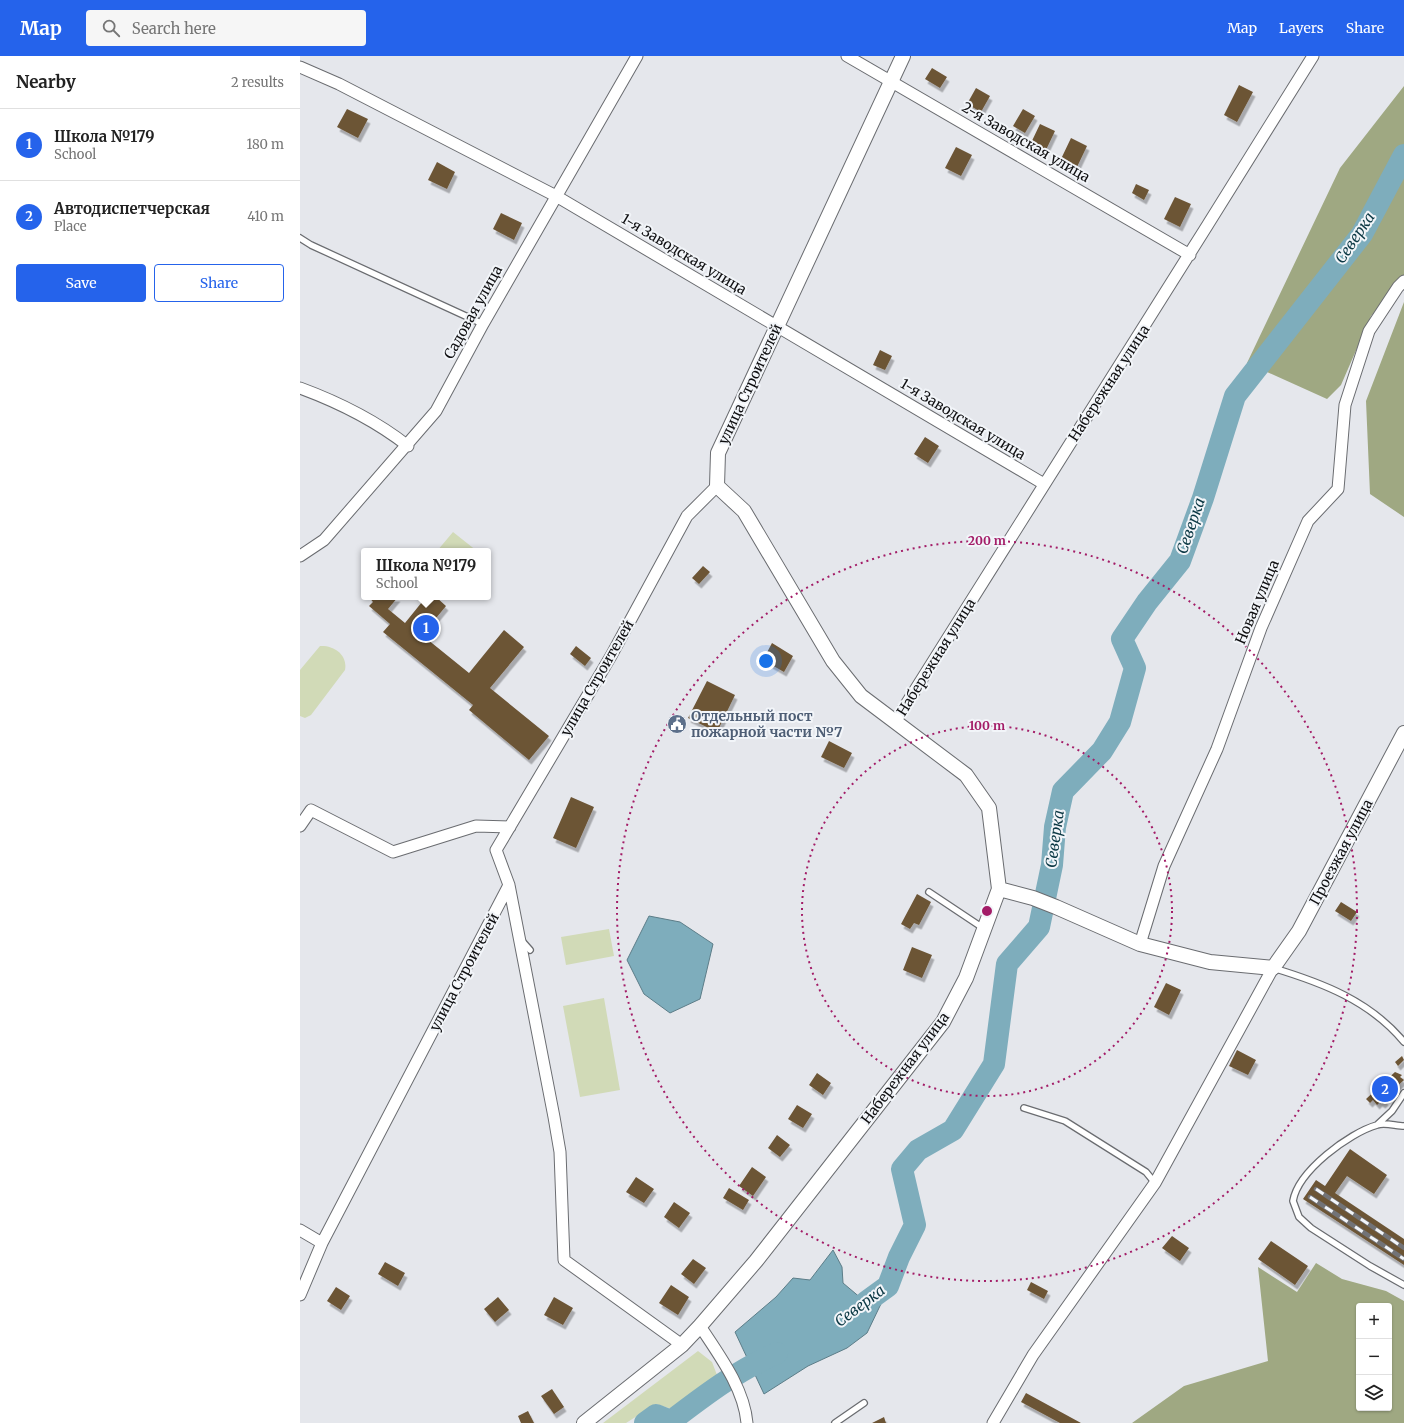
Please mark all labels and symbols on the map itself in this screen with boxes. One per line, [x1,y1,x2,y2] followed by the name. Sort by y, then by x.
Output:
[959,98,1094,186] street label: 2-я Заводская улица
[1330,208,1379,267] water label: Северка
[618,209,750,299] street label: 1-я Заводская улица
[440,262,506,362] street label: Садовая улица
[714,320,786,447] street label: улица Строителей
[1065,321,1154,445] street label: Набережная улица
[897,374,1029,464] street label: 1-я Заводская улица
[1172,495,1209,556] water label: Северка
[968,533,1006,548] text: 200 m
[1231,557,1283,647] street label: Новая улица
[893,594,980,719] street label: Набережная улица
[413,613,439,643] pin: 1
[556,616,638,739] street label: улица Строителей
[756,651,776,671] your location
[691,707,842,741] place label: Отдельный пост пожарной части №7
[666,713,688,735] public building icon: Отдельный пост пожарной части №7
[969,718,1005,733] text: 100 m
[1305,795,1377,908] street label: Проезжая улица
[1041,809,1068,869] water label: Северка
[980,904,994,918] centre of rings
[425,910,503,1034] street label: улица Строителей
[857,1008,953,1127] street label: Набережная улица
[1372,1074,1398,1104] pin: 2
[831,1281,889,1331] water label: Северка

